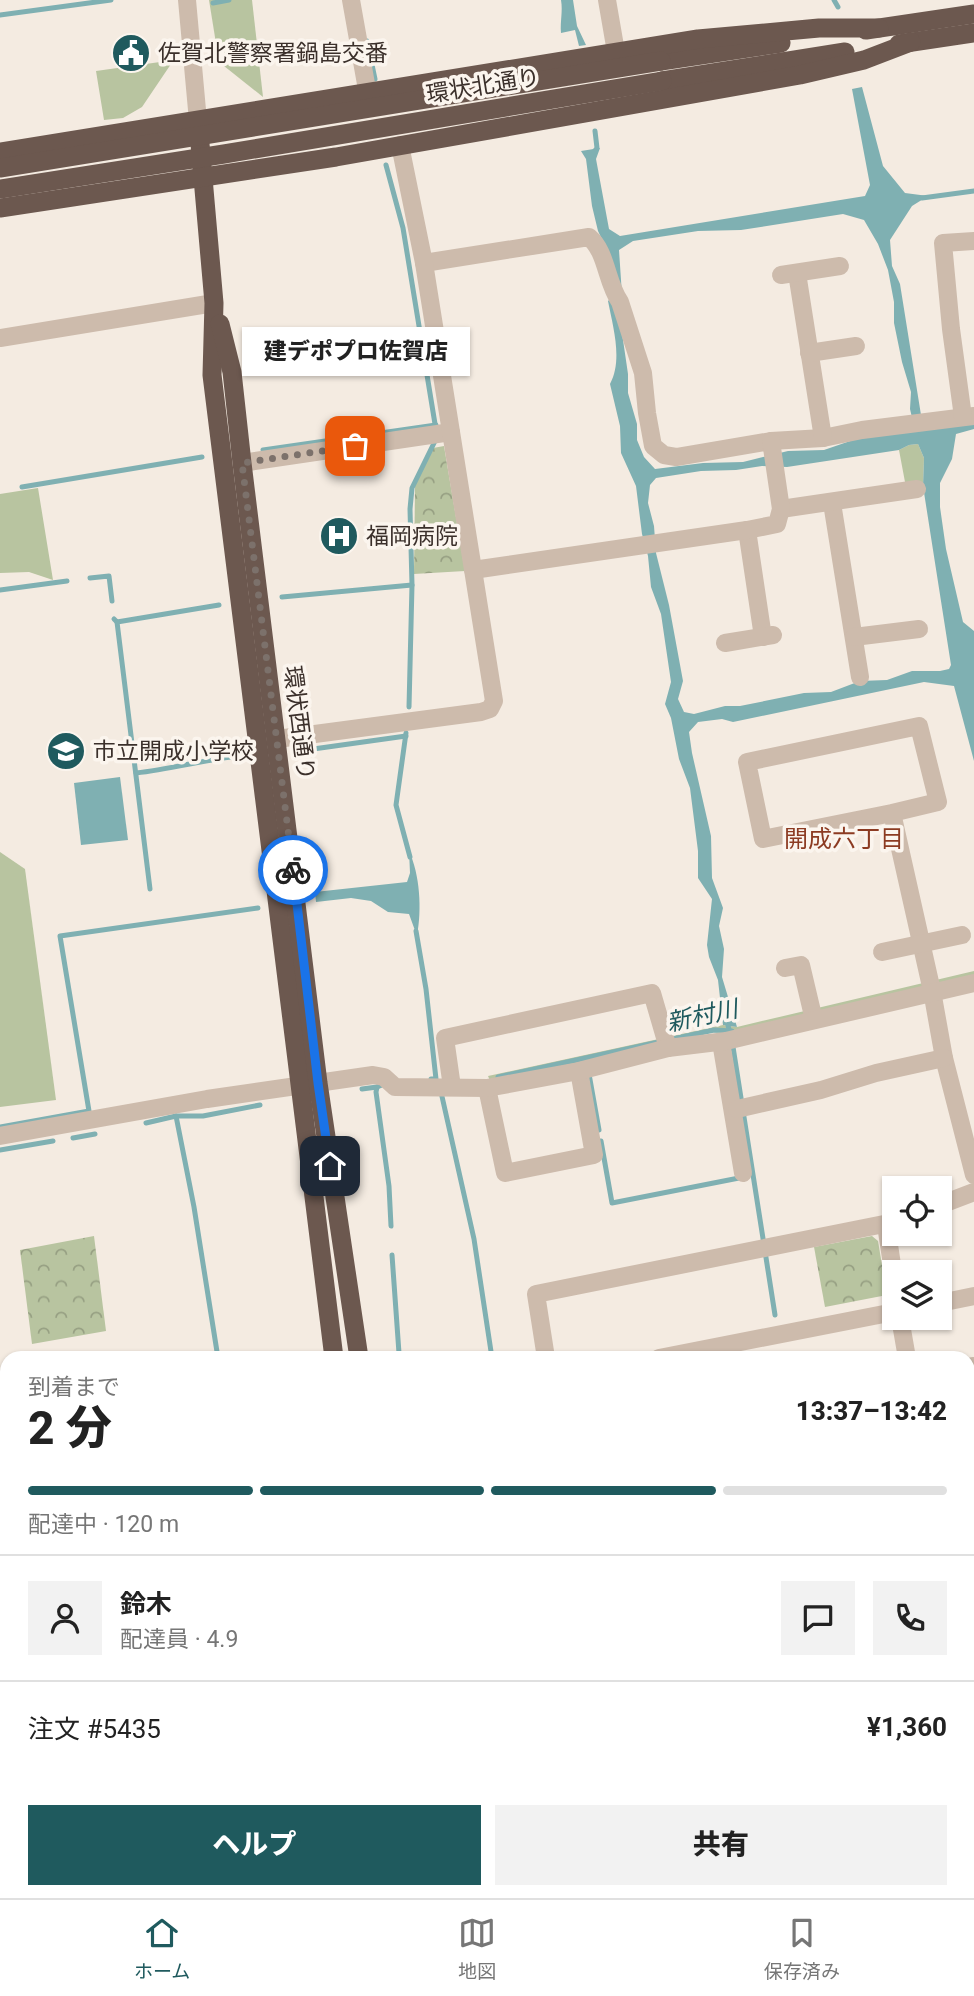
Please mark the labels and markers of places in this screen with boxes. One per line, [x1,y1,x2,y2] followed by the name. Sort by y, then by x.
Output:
[110,32,152,74] public building icon: 佐賀北警察署鍋島交番
[158,40,388,67] place label: 佐賀北警察署鍋島交番
[241,327,469,376] callout: 建デポプロ佐賀店
[325,416,385,476] pin
[318,515,360,557] hospital icon: 福岡病院
[366,523,458,550] place label: 福岡病院
[45,730,87,772] school or university icon: 市立開成小学校
[93,738,254,765] place label: 市立開成小学校
[300,1136,360,1196] pin

